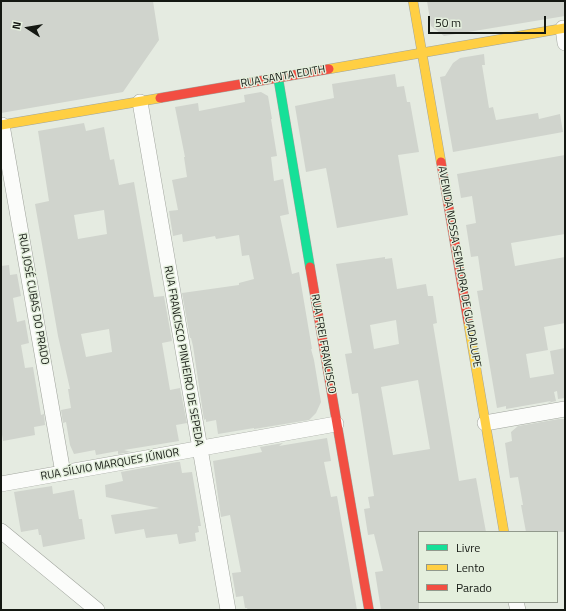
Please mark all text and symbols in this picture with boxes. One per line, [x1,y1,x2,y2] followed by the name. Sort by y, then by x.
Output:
[8,8,48,48] north arrow
[430,8,548,34] scale bar
[435,13,461,32] text: 50 m
[8,20,25,31] text: N
[240,63,326,91] street label: RUA SANTA EDITH
[435,165,483,369] street label: AVENIDA NOSSA SENHORA DE GUADALUPE
[15,232,51,366] street label: RUA JOSÉ CUBAS DO PRADO
[161,265,205,447] street label: RUA FRANCISCO PINHEIRO DE SEPEDA
[308,293,338,395] street label: RUA FREI FRANCISCO
[40,446,180,484] street label: RUA SÍLVIO MARQUES JÚNIOR
[418,531,558,603] legend
[456,538,480,557] text: Livre
[456,558,485,577] text: Lento
[456,578,492,597] text: Parado

